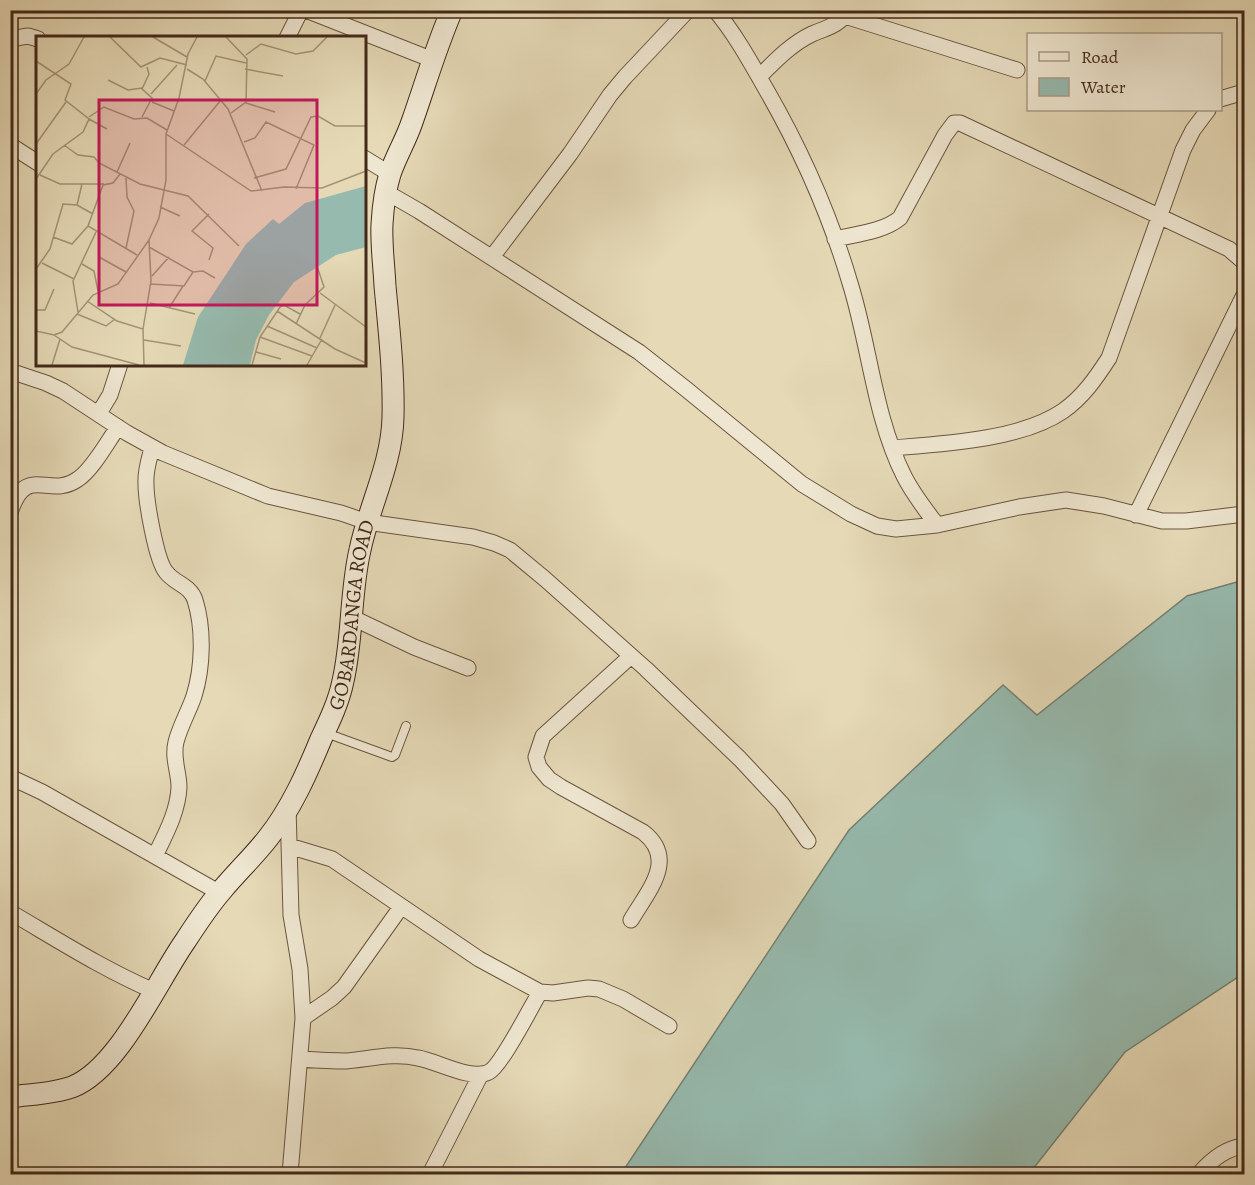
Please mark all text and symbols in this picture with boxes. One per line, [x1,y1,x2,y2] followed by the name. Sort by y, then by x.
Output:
[1027,33,1222,111] legend
[36,36,366,366] inset map
[1081,45,1119,69] text: Road
[1080,75,1126,99] text: Water
[321,516,381,714] street label: GOBARDANGA ROAD

